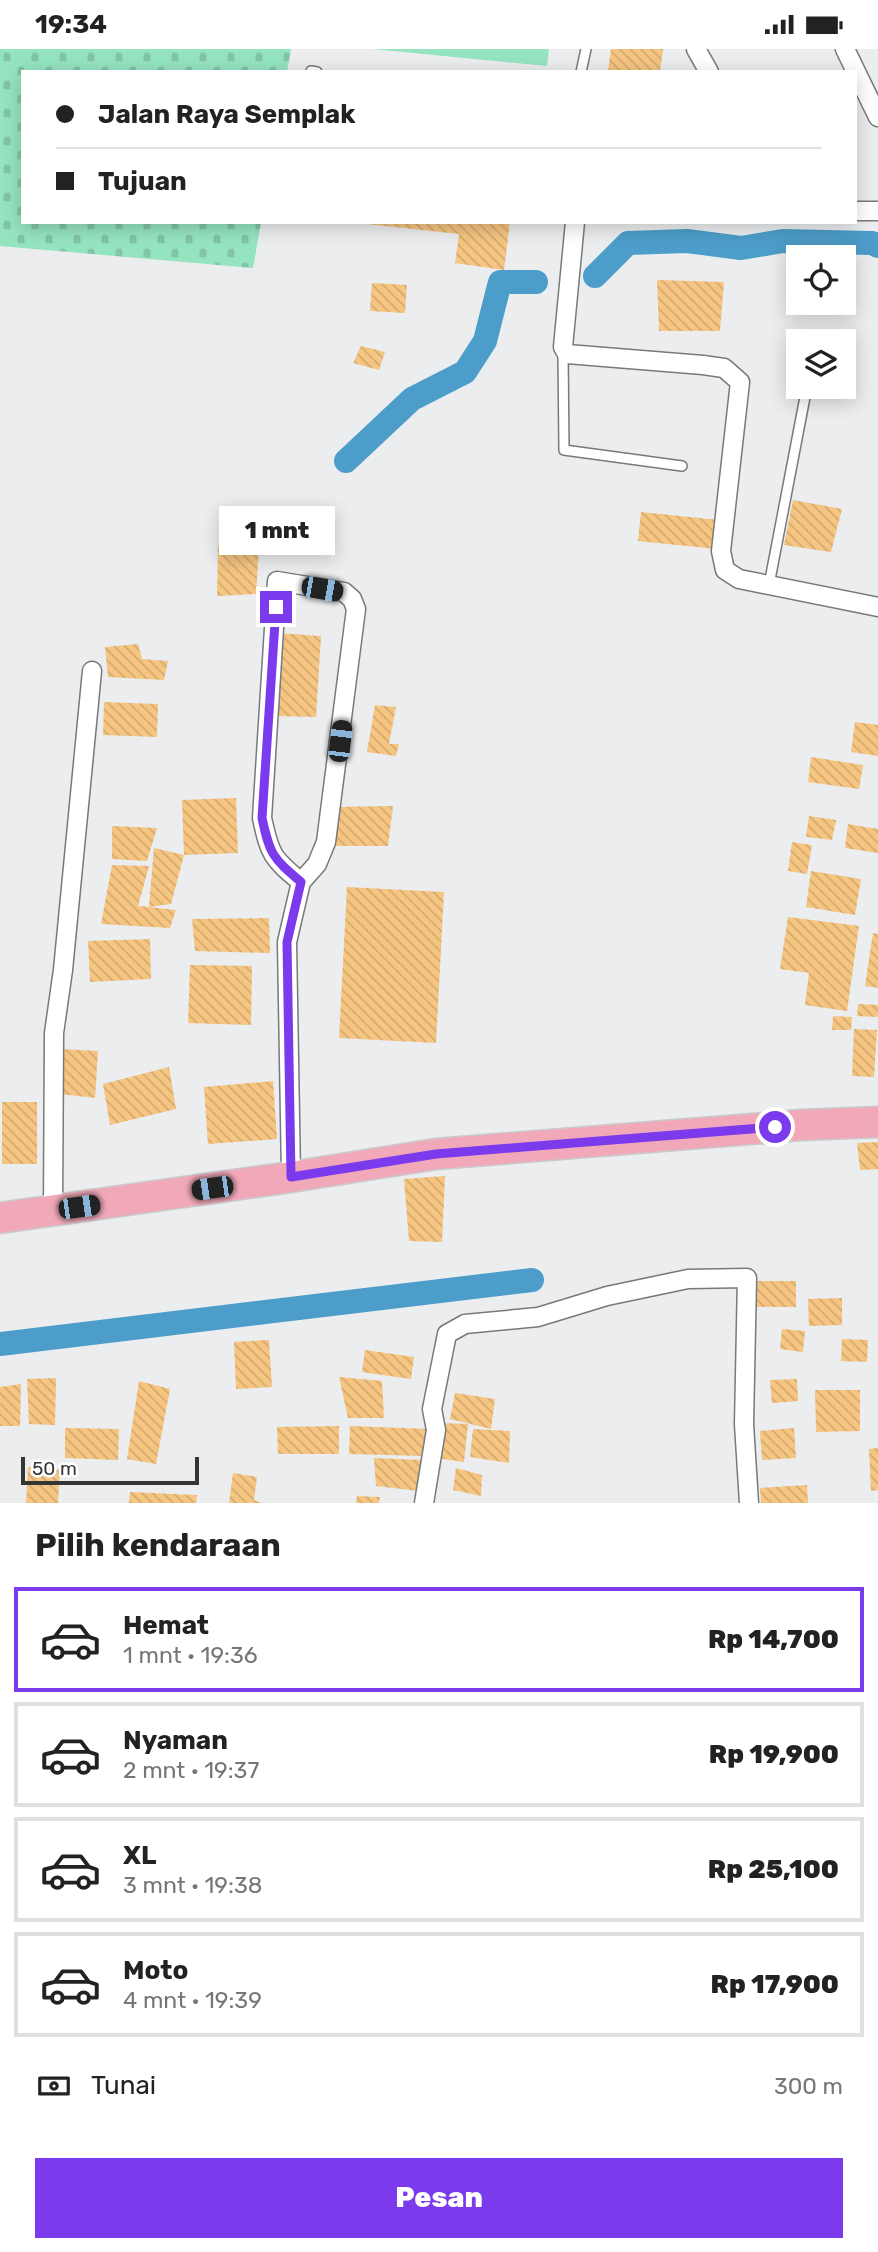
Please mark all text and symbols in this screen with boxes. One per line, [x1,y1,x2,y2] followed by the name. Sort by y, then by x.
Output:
[35,9,107,40] text: 19:34
[98,99,355,130] text: Jalan Raya Semplak
[98,166,187,197] text: Tujuan
[786,245,856,399] map controls
[786,245,856,315] button: locate
[786,329,856,399] button: layers
[218,505,334,554] callout: 1 mnt
[245,516,309,544] text: 1 mnt
[300,575,345,603] car
[260,591,292,623] route end
[328,719,353,763] car
[759,1111,791,1143] route start
[190,1175,235,1201] car
[57,1194,102,1220] car
[21,1454,200,1486] scale bar
[32,1457,77,1480] text: 50 m
[35,1526,281,1564] text: Pilih kendaraan
[39,1608,102,1671] icon: car
[123,1610,209,1641] text: Hemat
[708,1624,839,1655] text: Rp 14,700
[123,1641,258,1669] text: 1 mnt · 19:36
[39,1723,102,1786] icon: car
[123,1725,228,1756] text: Nyaman
[709,1739,839,1770] text: Rp 19,900
[123,1756,259,1784] text: 2 mnt · 19:37
[39,1838,102,1901] icon: car
[123,1840,156,1871] text: XL
[708,1854,839,1885] text: Rp 25,100
[123,1871,262,1899] text: 3 mnt · 19:38
[39,1953,102,2016] icon: car
[123,1955,188,1986] text: Moto
[711,1969,839,2000] text: Rp 17,900
[123,1986,262,2014] text: 4 mnt · 19:39
[35,2067,73,2105] icon: cash
[91,2070,156,2101] text: Tunai
[774,2072,843,2100] text: 300 m
[35,2158,843,2238] button: Pesan

